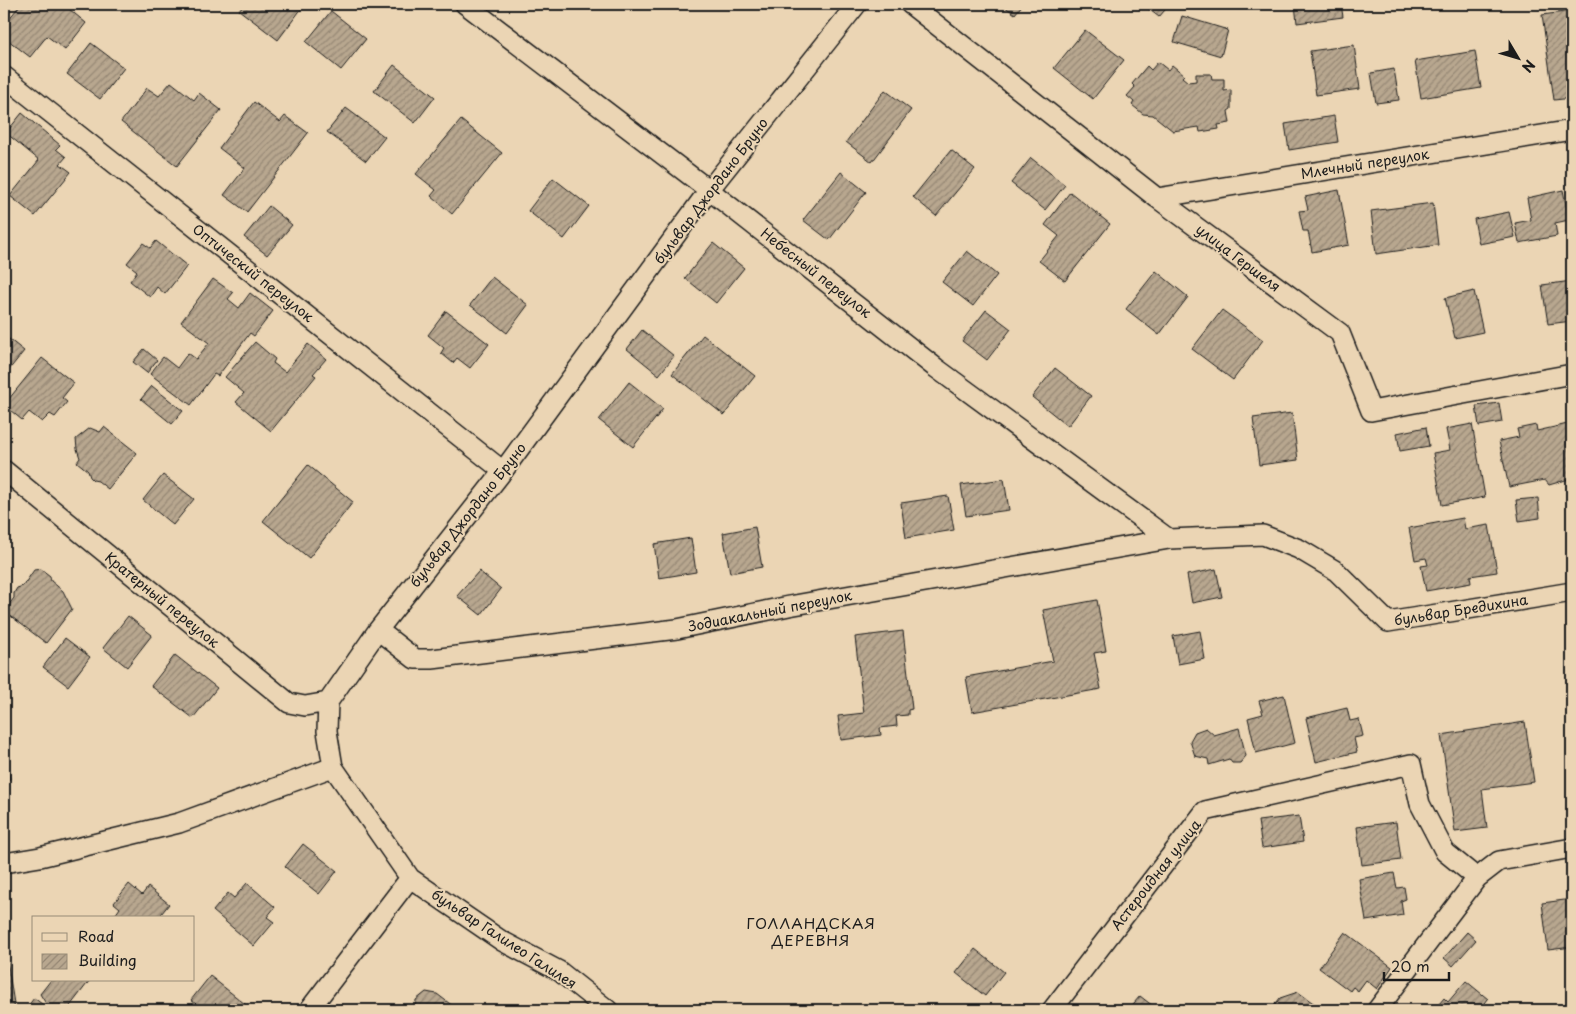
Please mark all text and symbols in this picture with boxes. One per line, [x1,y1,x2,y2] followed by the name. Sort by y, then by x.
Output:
[1494,32,1544,82] north arrow
[1517,55,1540,77] text: N
[648,113,773,268] street label: бульвар Джордано Бруно
[1299,143,1431,184] street label: Млечный переулок
[188,219,319,327] street label: Оптический переулок
[1191,219,1285,297] street label: улица Гершеля
[756,223,877,323] street label: Небесный переулок
[404,438,531,592] street label: бульвар Джордано Бруно
[101,547,224,653] street label: Кратерный переулок
[685,584,854,637] street label: Зодиакальный переулок
[1393,589,1529,630] street label: бульвар Бредихина
[1106,815,1206,935] street label: Астероидная улица
[427,884,581,994] street label: бульвар Галилео Галилея
[746,911,876,951] district label: ГОЛЛАНДСКАЯ ДЕРЕВНЯ
[32,916,195,982] legend
[78,924,114,947] text: Road
[78,948,137,971] text: Building
[1384,949,1448,981] scale bar
[1391,954,1430,977] text: 20 m

